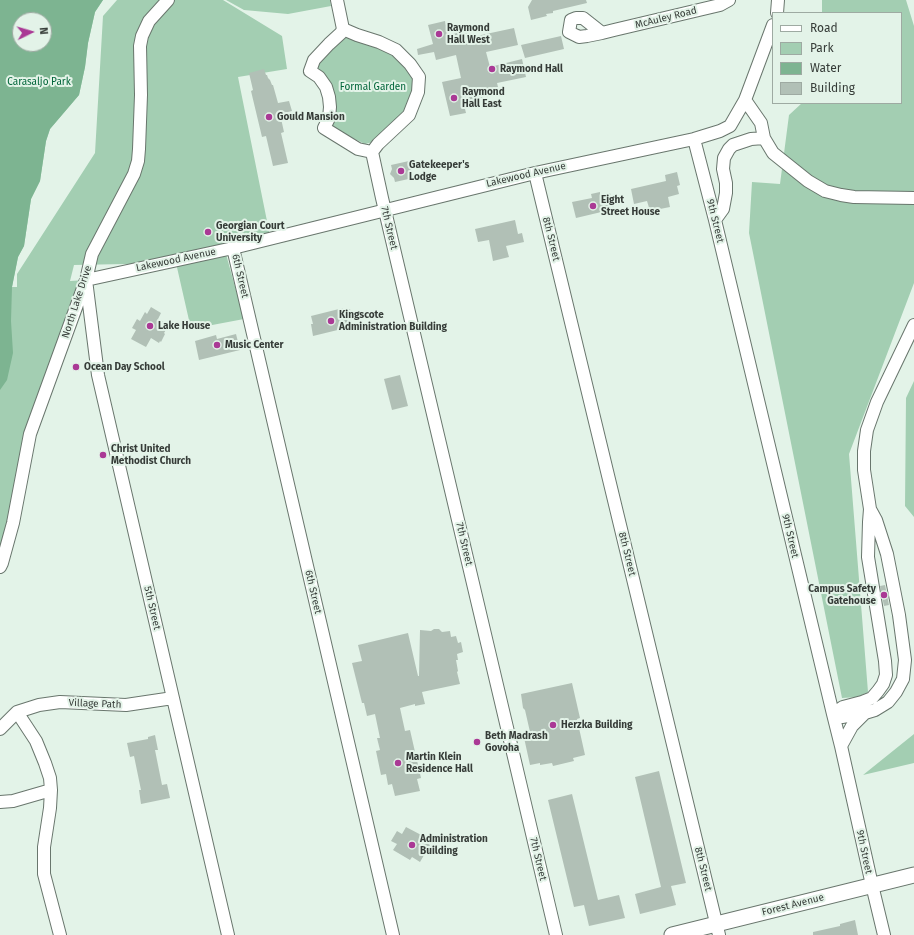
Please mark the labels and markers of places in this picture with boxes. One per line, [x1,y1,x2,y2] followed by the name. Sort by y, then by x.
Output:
[447,22,490,46] place label: Raymond Hall West
[434,29,444,39] marker: Raymond Hall West
[500,63,563,75] place label: Raymond Hall
[487,64,497,74] marker: Raymond Hall
[462,86,505,110] place label: Raymond Hall East
[449,93,459,103] marker: Raymond Hall East
[277,111,345,123] place label: Gould Mansion
[264,112,274,122] marker: Gould Mansion
[409,159,469,182] place label: Gatekeeper's Lodge
[396,166,406,176] marker: Gatekeeper's Lodge
[601,194,660,218] place label: Eight Street House
[588,201,598,211] marker: Eight Street House
[216,220,285,244] place label: Georgian Court University
[203,227,213,237] marker: Georgian Court University
[339,309,447,332] place label: Kingscote Administration Building
[326,316,336,326] marker: Kingscote Administration Building
[158,320,210,332] place label: Lake House
[145,321,155,331] marker: Lake House
[225,339,283,351] place label: Music Center
[212,340,222,350] marker: Music Center
[84,361,165,373] place label: Ocean Day School
[71,362,81,372] marker: Ocean Day School
[111,443,191,466] place label: Christ United Methodist Church
[98,450,108,460] marker: Christ United Methodist Church
[808,583,876,606] place label: Campus Safety Gatehouse
[879,590,889,600] marker: Campus Safety Gatehouse
[561,719,633,731] place label: Herzka Building
[548,720,558,730] marker: Herzka Building
[485,730,548,754] place label: Beth Madrash Govoha
[472,737,482,747] marker: Beth Madrash Govoha
[406,751,473,774] place label: Martin Klein Residence Hall
[393,758,403,768] marker: Martin Klein Residence Hall
[420,833,488,856] place label: Administration Building
[407,840,417,850] marker: Administration Building

